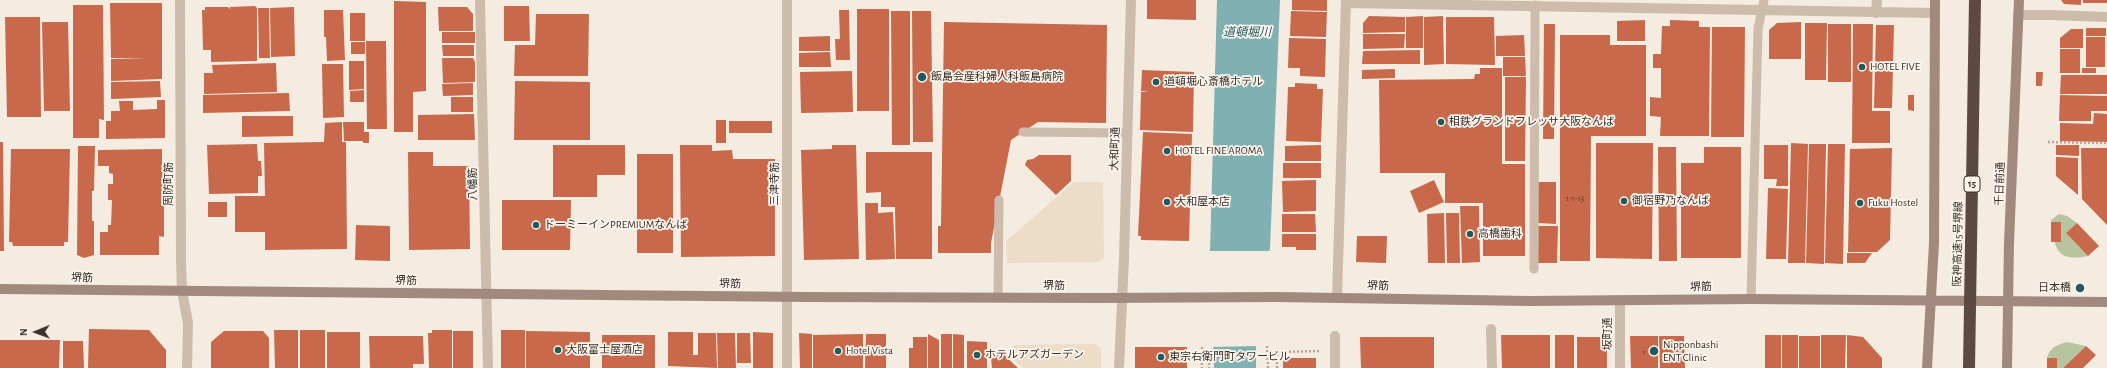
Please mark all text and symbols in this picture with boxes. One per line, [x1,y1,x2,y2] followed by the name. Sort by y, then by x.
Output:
[1223,25,1271,39] water label: 道頓堀川
[1870,60,1920,74] place label: HOTEL FIVE
[1857,62,1867,72] marker: HOTEL FIVE
[931,70,1063,84] place label: 飯島会産科婦人科飯島病院
[916,71,928,83] marker: 飯島会産科婦人科飯島病院
[1164,75,1263,89] place label: 道頓堀心斎橋ホテル
[1151,77,1161,87] marker: 道頓堀心斎橋ホテル
[1449,115,1614,129] place label: 相鉄グランドフレッサ大阪なんば
[1436,117,1446,127] marker: 相鉄グランドフレッサ大阪なんば
[1108,127,1122,171] street label: 大和町通
[1175,144,1263,158] place label: HOTEL FINE AROMA
[1162,146,1172,156] marker: HOTEL FINE AROMA
[162,162,176,206] street label: 周防町筋
[768,162,782,206] street label: 三津寺筋
[1993,162,2007,206] street label: 千日前通
[466,167,480,201] street label: 八幡筋
[1964,176,1980,192] road number: 15
[1566,193,1584,203] house number: 1-1-13
[1632,194,1709,208] place label: 御宿野乃なんば
[1175,195,1230,209] place label: 大和屋本店
[1619,196,1629,206] marker: 御宿野乃なんば
[1868,196,1918,210] place label: Fuku Hostel
[1162,197,1172,207] marker: 大和屋本店
[1855,198,1865,208] marker: Fuku Hostel
[1951,201,1965,287] street label: 阪神高速15号堺線
[544,218,687,232] place label: ドーミーインPREMIUMなんば
[531,220,541,230] marker: ドーミーインPREMIUMなんば
[1478,227,1522,241] place label: 高橋歯科
[1465,229,1475,239] marker: 高橋歯科
[71,271,93,285] street label: 堺筋
[395,274,417,288] street label: 堺筋
[719,277,741,291] street label: 堺筋
[1043,279,1065,293] street label: 堺筋
[1367,279,1389,293] street label: 堺筋
[1690,280,1712,294] street label: 堺筋
[2038,281,2071,295] place label: 日本橋
[2074,282,2086,294] marker: 日本橋
[16,312,56,352] north arrow
[1601,318,1615,350] street label: 坂町通
[18,328,29,336] text: N
[1663,338,1719,364] place label: Nipponbashi ENT Clinic
[566,343,643,357] place label: 大阪富士屋酒店
[846,344,893,358] place label: Hotel Vista
[553,345,563,355] marker: 大阪富士屋酒店
[1648,345,1660,357] marker: Nipponbashi ENT Clinic
[833,346,843,356] marker: Hotel Vista
[1642,347,1646,357] house number: 1
[985,348,1084,362] place label: ホテルアズガーデン
[972,350,982,360] marker: ホテルアズガーデン
[1169,350,1290,364] place label: 東宗右衛門町タワービル
[1156,352,1166,362] marker: 東宗右衛門町タワービル

